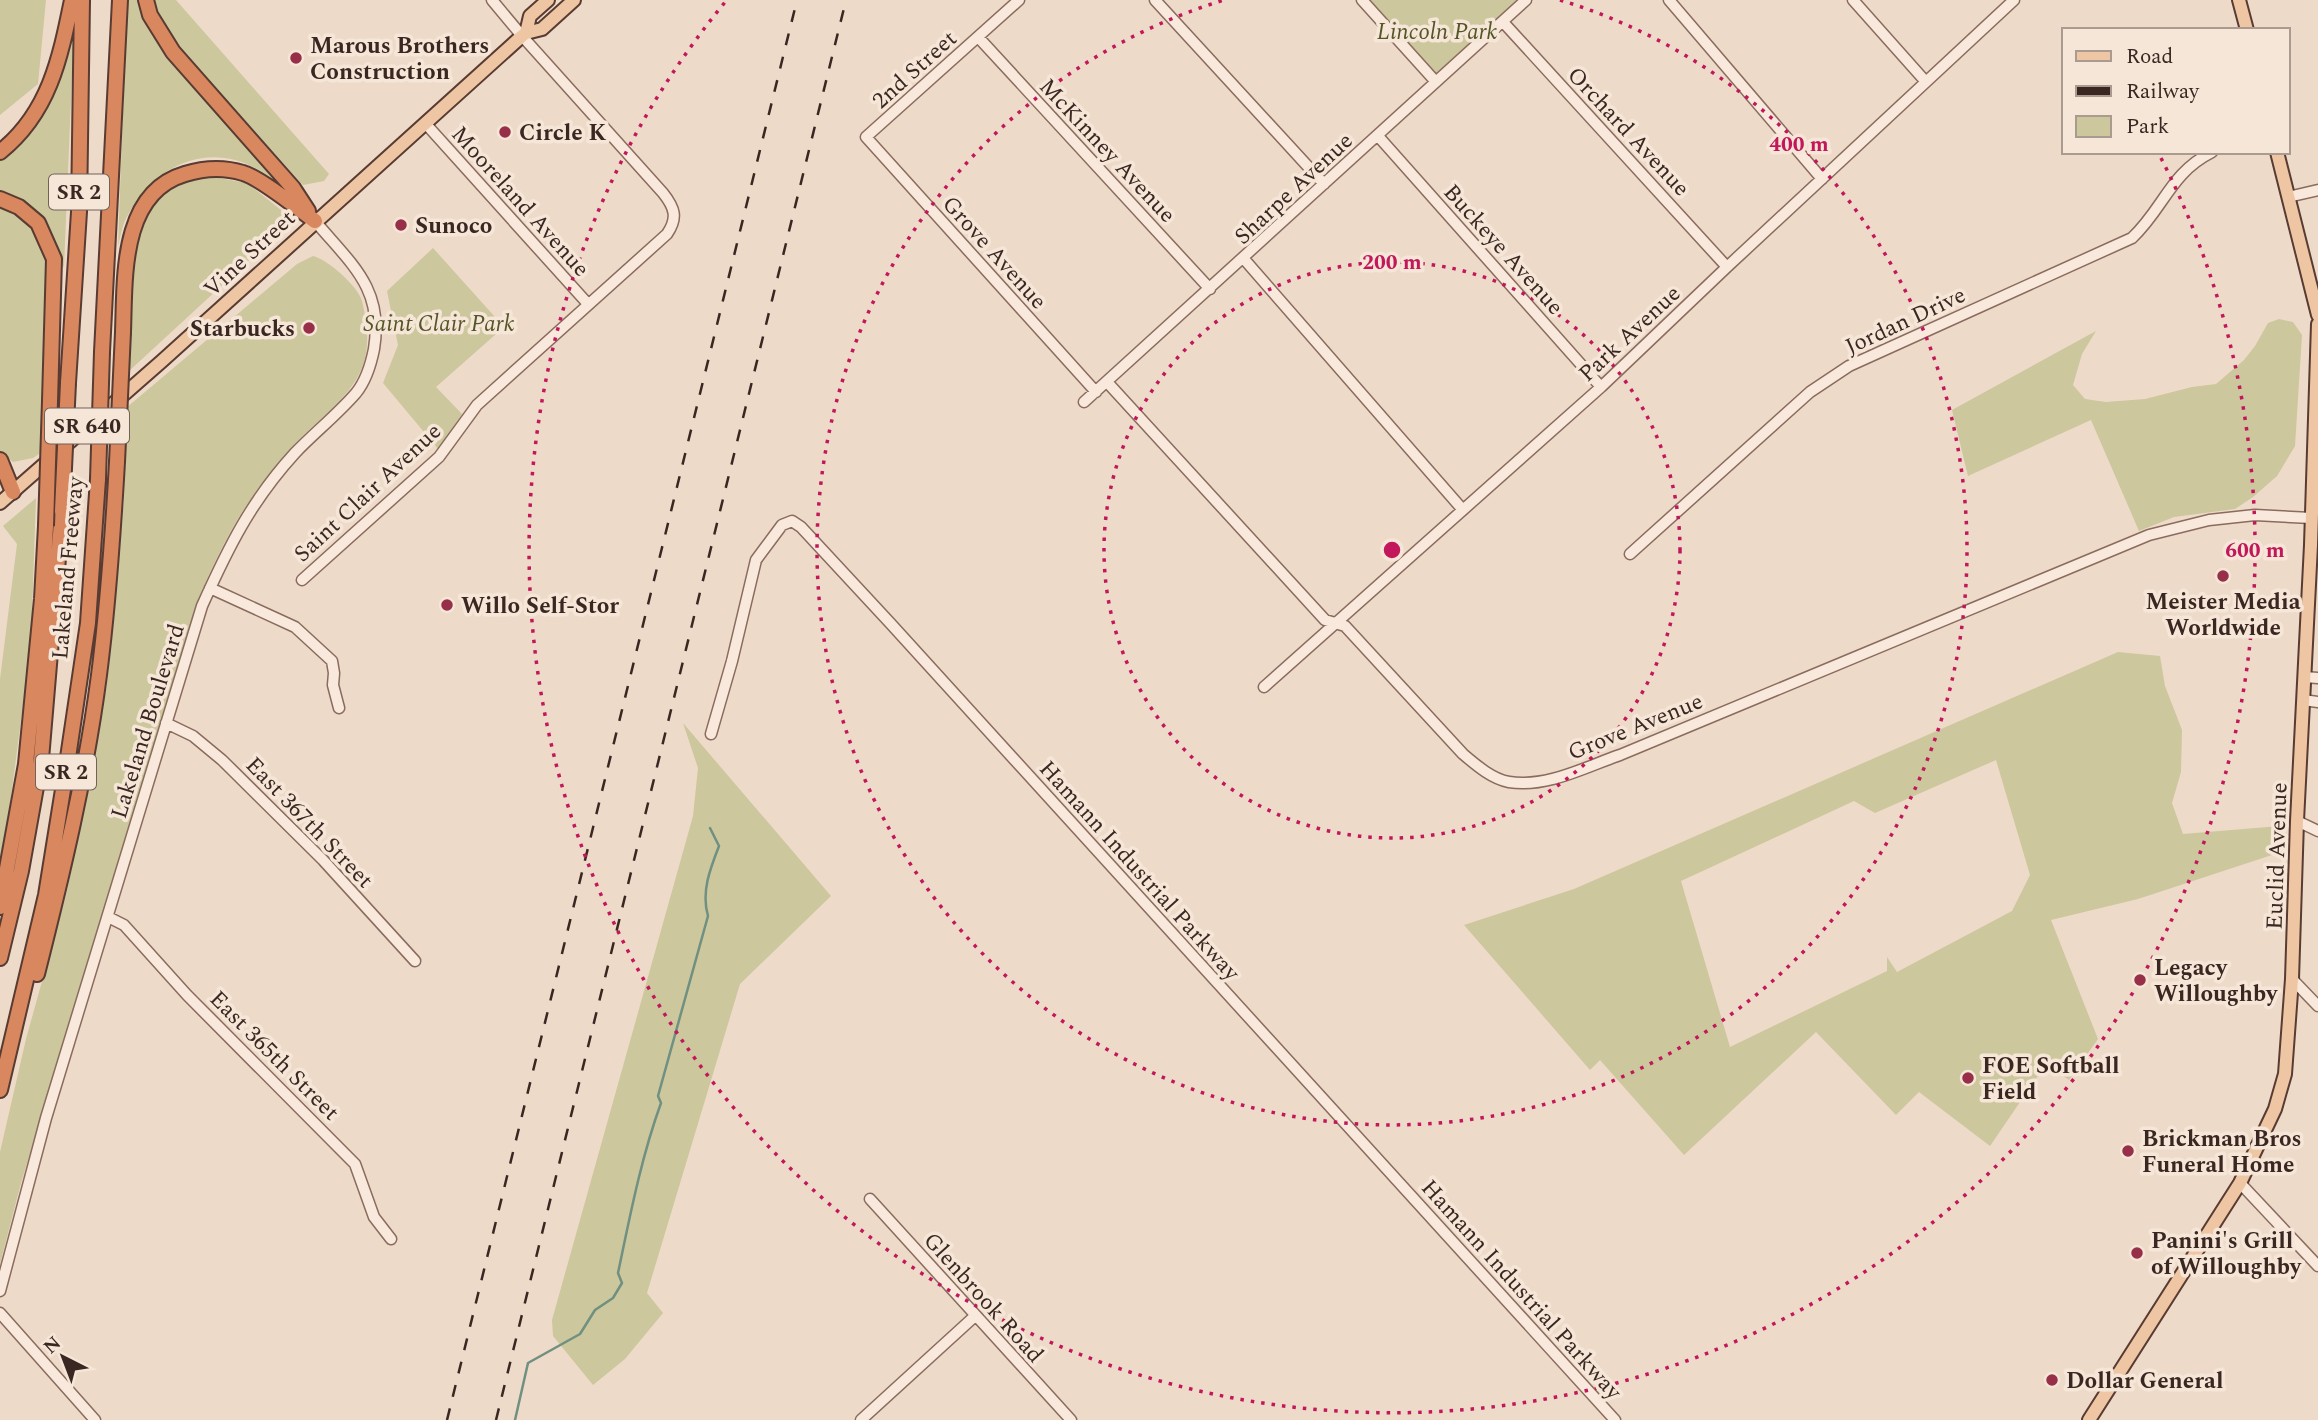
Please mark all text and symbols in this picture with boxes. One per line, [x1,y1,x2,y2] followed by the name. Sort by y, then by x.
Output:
[1377,15,1498,50] park label: Lincoln Park
[865,22,965,118] street label: 2nd Street
[2062,28,2290,154] legend
[310,29,489,90] place label: Marous Brothers Construction
[2126,41,2173,73] text: Road
[288,50,304,66] marker: Marous Brothers Construction
[1558,59,1698,205] street label: Orchard Avenue
[1030,71,1184,231] street label: McKinney Avenue
[2126,76,2200,108] text: Railway
[2126,111,2170,143] text: Park
[519,116,606,151] place label: Circle K
[442,119,598,286] street label: Mooreland Avenue
[497,124,513,140] marker: Circle K
[1227,125,1361,254] street label: Sharpe Avenue
[1769,129,1829,161] text: 400 m
[49,174,109,210] road number: SR 2
[1434,176,1572,324] street label: Buckeye Avenue
[933,188,1055,318] street label: Grove Avenue
[196,202,304,306] street label: Vine Street
[415,209,492,244] place label: Sunoco
[393,217,409,233] marker: Sunoco
[1362,247,1422,279] text: 200 m
[1571,277,1689,391] street label: Park Avenue
[1839,278,1972,365] street label: Jordan Drive
[364,307,515,342] park label: Saint Clair Park
[190,312,295,347] place label: Starbucks
[301,320,317,336] marker: Starbucks
[45,408,129,444] road number: SR 640
[286,415,450,571] street label: Saint Clair Avenue
[43,474,94,661] street label: Lakeland Freeway
[2225,535,2285,567] text: 600 m
[1380,538,1404,562] centre of rings
[2215,568,2231,584] marker: Meister Media Worldwide
[2145,585,2301,646] place label: Meister Media Worldwide
[461,589,619,624] place label: Willo Self-Stor
[439,597,455,613] marker: Willo Self-Stor
[102,620,195,823] street label: Lakeland Boulevard
[1563,684,1708,770] street label: Grove Avenue
[237,749,381,897] street label: East 367th Street
[1030,753,1248,990] street label: Hamann Industrial Parkway
[36,754,96,790] road number: SR 2
[2257,782,2298,930] street label: Euclid Avenue
[2154,951,2278,1012] place label: Legacy Willoughby
[2132,972,2148,988] marker: Legacy Willoughby
[201,983,347,1129] street label: East 365th Street
[1982,1049,2120,1110] place label: FOE Softball Field
[1960,1070,1976,1086] marker: FOE Softball Field
[2142,1122,2302,1183] place label: Brickman Bros Funeral Home
[2120,1143,2136,1159] marker: Brickman Bros Funeral Home
[1412,1172,1630,1409] street label: Hamann Industrial Parkway
[2151,1224,2302,1285] place label: Panini's Grill of Willoughby
[914,1225,1052,1372] street label: Glenbrook Road
[2129,1245,2145,1261] marker: Panini's Grill of Willoughby
[28,1322,98,1392] north arrow
[37,1330,68,1361] text: N
[2066,1364,2223,1399] place label: Dollar General
[2044,1372,2060,1388] marker: Dollar General

